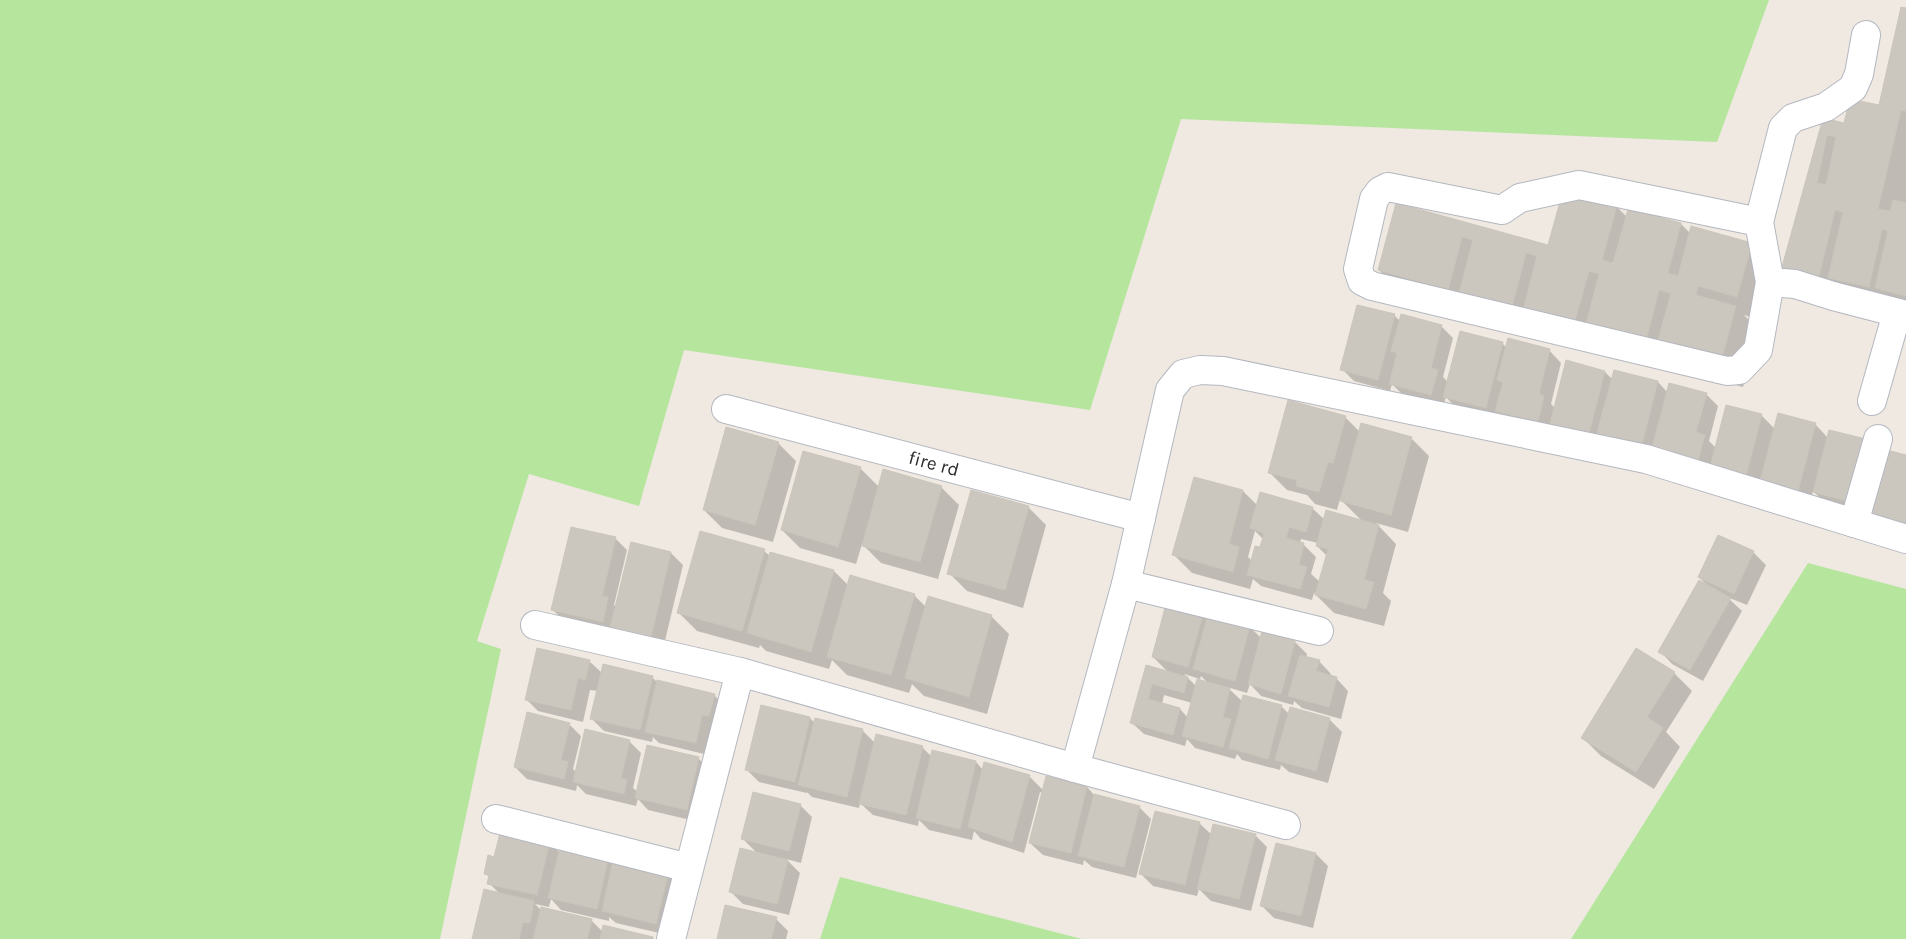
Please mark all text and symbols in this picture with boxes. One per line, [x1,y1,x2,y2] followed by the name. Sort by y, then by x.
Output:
[906,447,961,481] street label: fire rd

